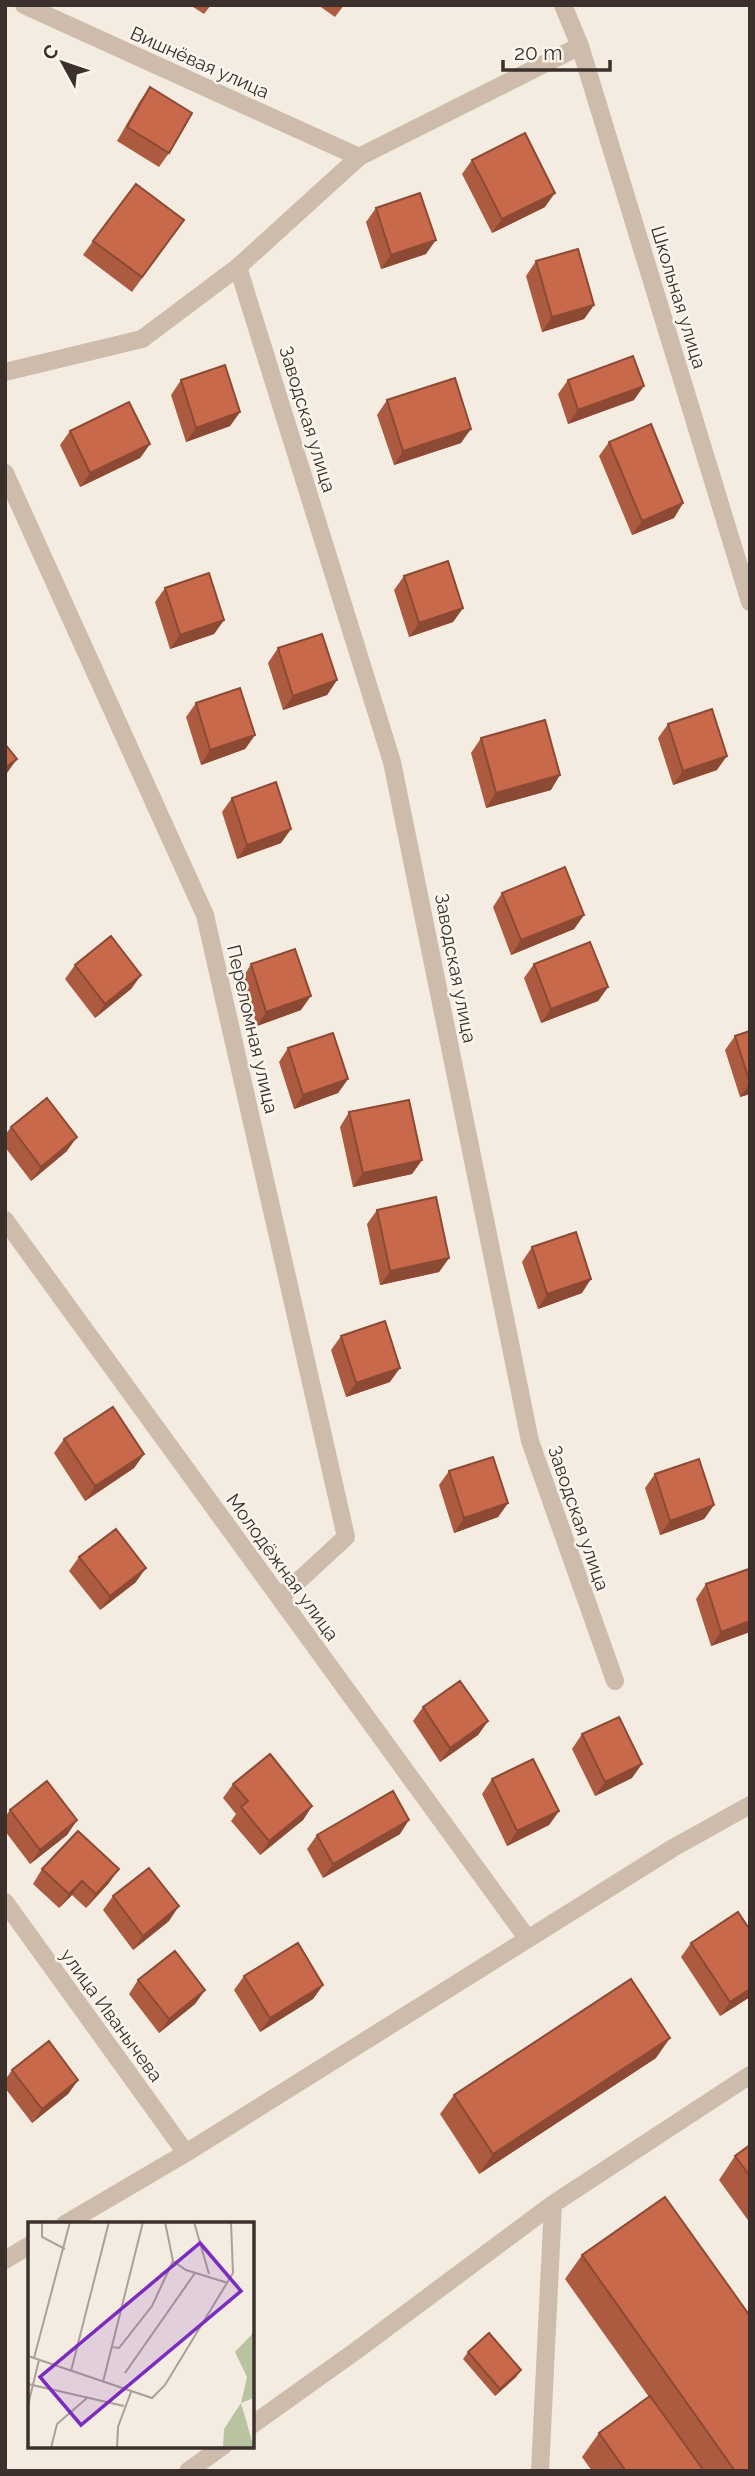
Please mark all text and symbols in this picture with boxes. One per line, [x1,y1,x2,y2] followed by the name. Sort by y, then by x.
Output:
[127,21,273,103] street label: Вишнёвая улица
[28,28,98,98] north arrow
[503,28,610,72] scale bar
[37,40,63,64] text: С
[514,40,562,65] text: 20 m
[647,223,711,371] street label: Школьная улица
[275,343,341,495] street label: Заводская улица
[431,891,481,1045] street label: Заводская улица
[223,943,283,1115] street label: Переломная улица
[544,1443,614,1593] street label: Заводская улица
[222,1489,344,1645] street label: Молодёжная улица
[56,1944,168,2086] street label: улица Иванычева
[28,2222,254,2448] inset map

